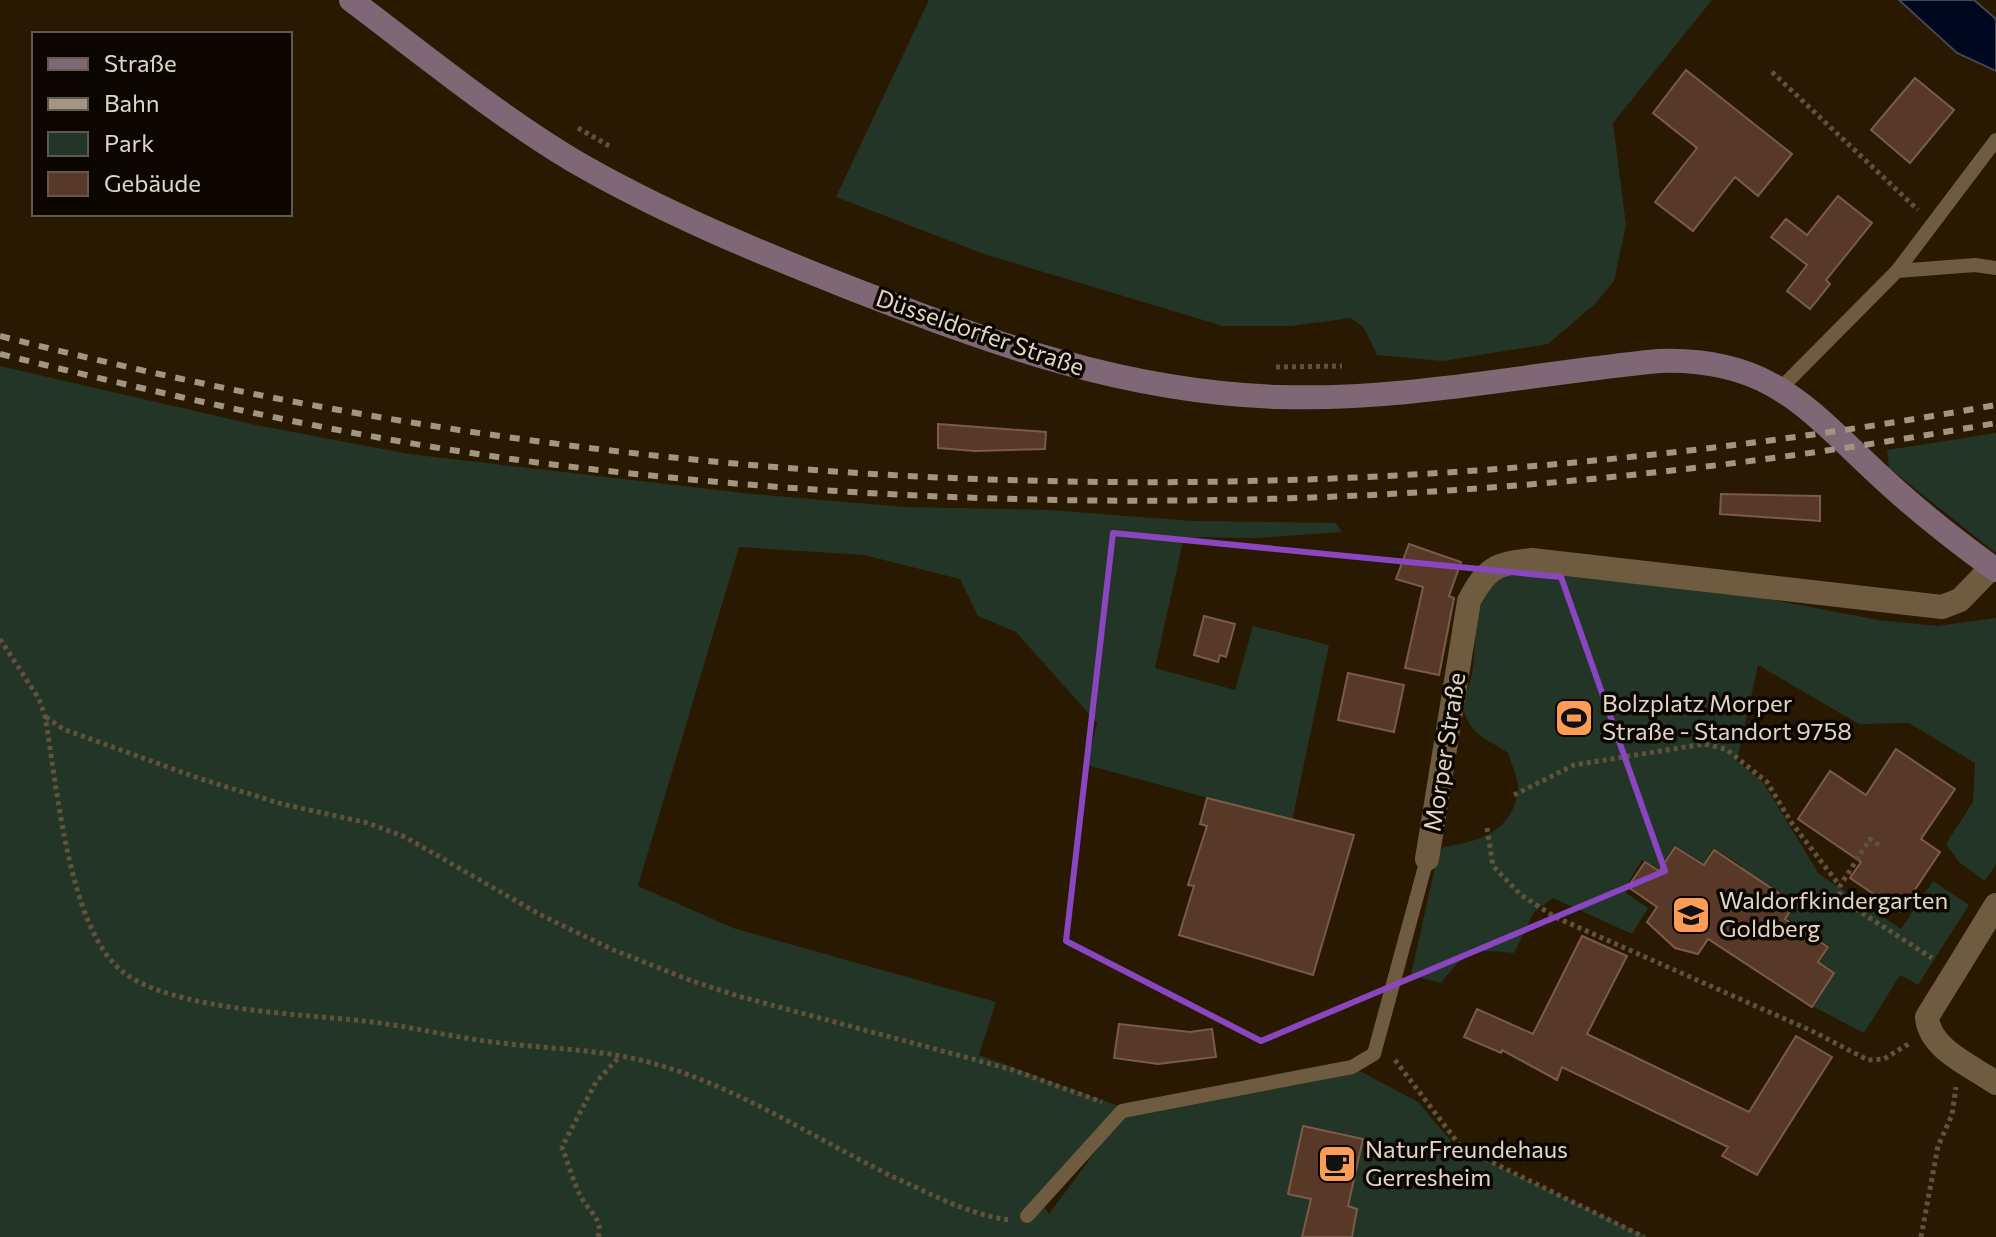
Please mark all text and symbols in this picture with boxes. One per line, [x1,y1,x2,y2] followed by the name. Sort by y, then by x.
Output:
[32,32,292,216] legend
[104,48,177,77] text: Straße
[104,88,160,117] text: Bahn
[104,128,154,157] text: Park
[104,168,201,197] text: Gebäude
[873,282,1088,381] street label: Düsseldorfer Straße
[1417,670,1470,833] street label: Morper Straße
[1602,688,1852,745] place label: Bolzplatz Morper Straße - Standort 9758
[1553,697,1595,739] sports icon: Bolzplatz Morper Straße - Standort 9758
[1719,885,1948,942] place label: Waldorfkindergarten Goldberg
[1670,894,1712,936] school or university icon: Waldorfkindergarten Goldberg
[1365,1134,1568,1191] place label: NaturFreundehaus Gerresheim
[1316,1143,1358,1185] cafe icon: NaturFreundehaus Gerresheim

